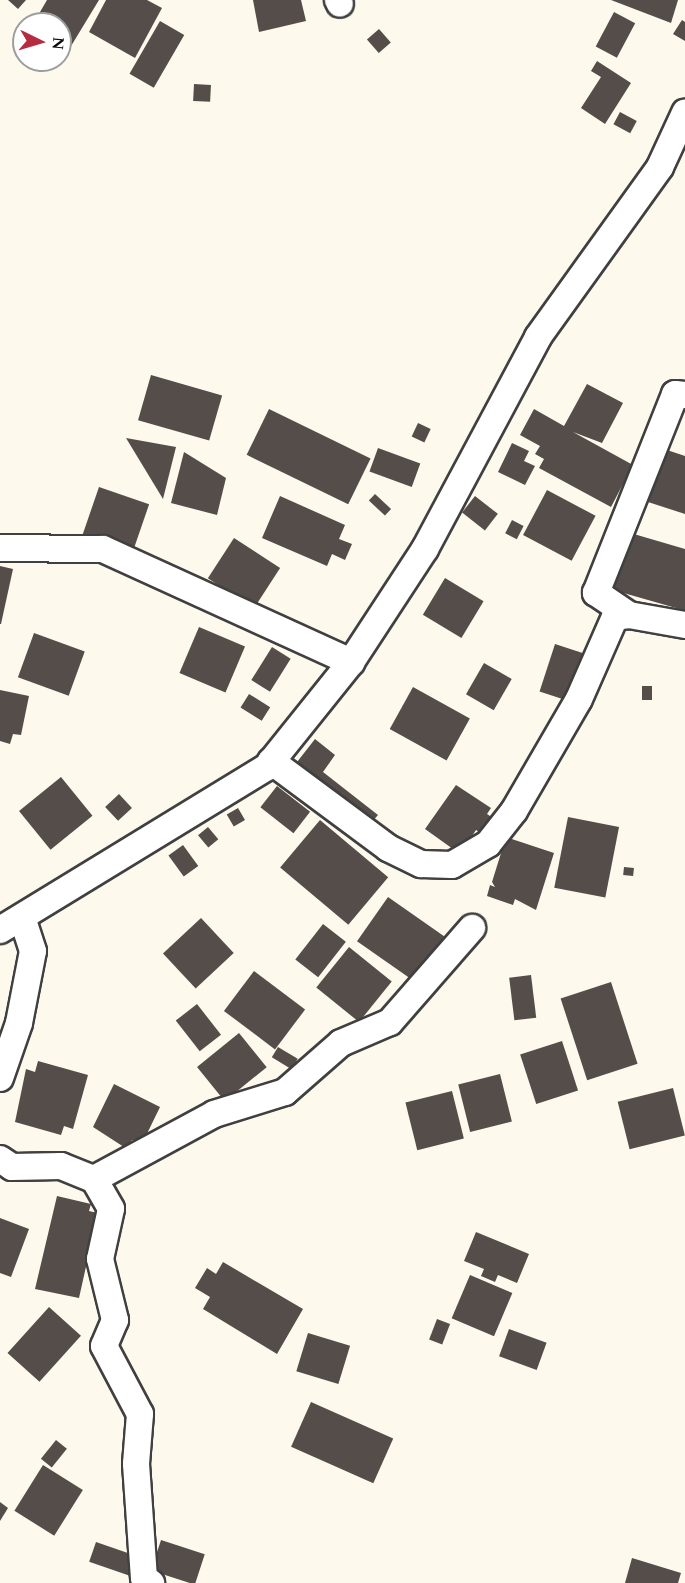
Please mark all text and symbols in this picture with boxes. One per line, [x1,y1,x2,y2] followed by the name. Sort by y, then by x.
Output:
[12,12,72,72] north arrow
[45,36,70,51] text: N

